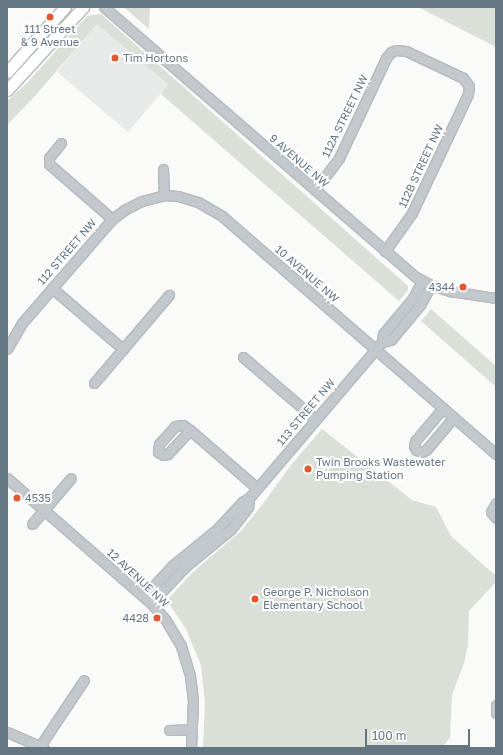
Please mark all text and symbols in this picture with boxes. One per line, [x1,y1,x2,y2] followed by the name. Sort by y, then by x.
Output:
[45,12,55,22] marker: 111 Street & 9 Avenue
[21,23,79,49] place label: 111 Street & 9 Avenue
[123,51,188,65] place label: Tim Hortons
[110,53,120,63] marker: Tim Hortons
[319,72,371,160] street label: 112A STREET NW
[396,122,446,210] street label: 112B STREET NW
[267,132,331,190] street label: 9 AVENUE NW
[35,216,99,288] street label: 112 STREET NW
[272,243,342,305] street label: 10 AVENUE NW
[428,280,455,294] place label: 4344
[458,282,468,292] marker: 4344
[274,376,338,448] street label: 113 STREET NW
[316,456,445,482] place label: Twin Brooks Wastewater Pumping Station
[303,464,313,474] marker: Twin Brooks Wastewater Pumping Station
[25,491,51,505] place label: 4535
[12,493,22,503] marker: 4535
[104,546,172,610] street label: 12 AVENUE NW
[263,586,369,612] place label: George P. Nicholson Elementary School
[250,594,260,604] marker: George P. Nicholson Elementary School
[122,611,149,625] place label: 4428
[152,613,162,623] marker: 4428
[367,721,472,747] scale bar
[372,728,406,743] text: 100 m

